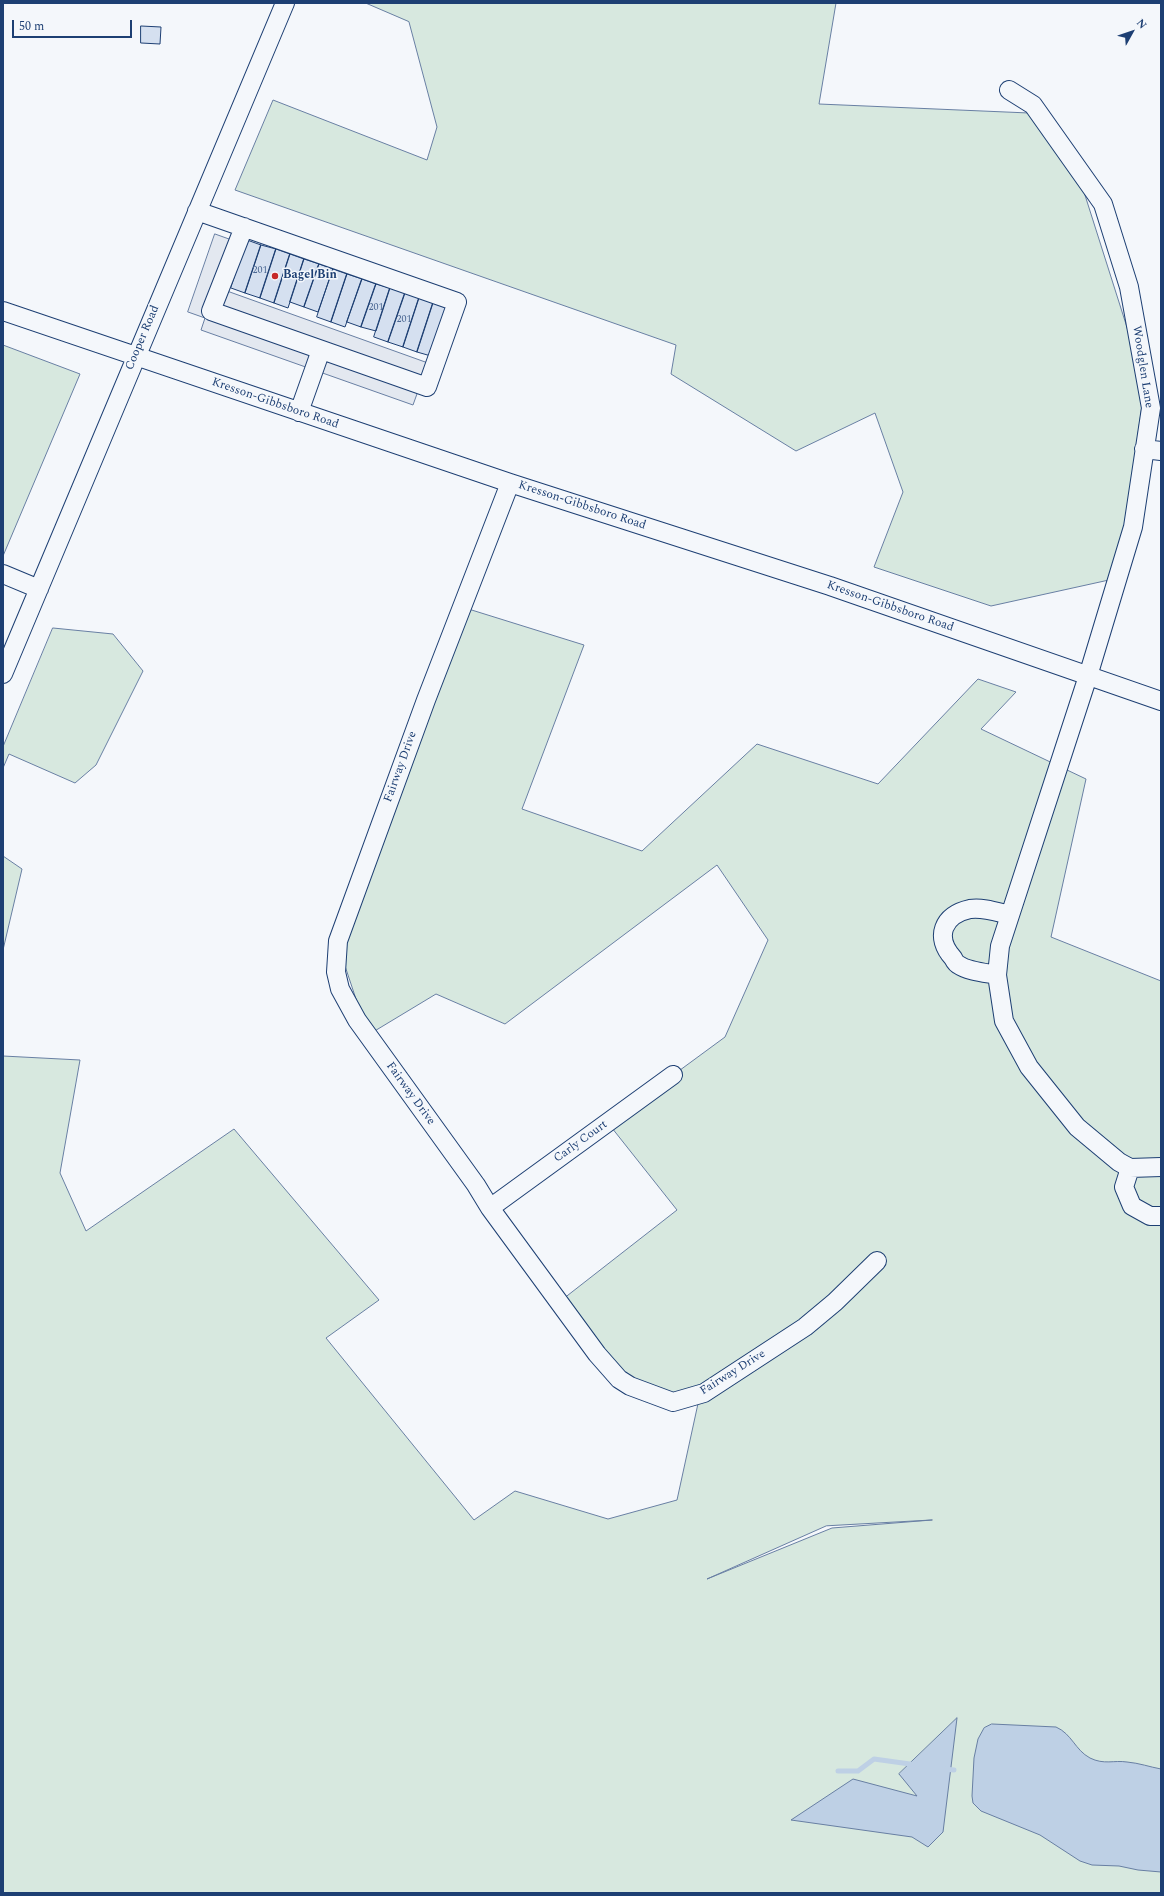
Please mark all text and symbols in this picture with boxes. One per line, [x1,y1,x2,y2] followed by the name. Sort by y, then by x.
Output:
[14,12,134,38] scale bar
[1112,12,1152,52] north arrow
[1132,15,1151,33] text: N
[19,17,44,36] text: 50 m
[253,265,267,277] house number: 201
[283,269,337,283] place label: Bagel Bin
[270,271,280,281] marker: Bagel Bin
[369,302,383,314] house number: 201
[123,303,163,373] street label: Cooper Road
[397,314,411,326] house number: 201
[1128,325,1156,409] street label: Woodglen Lane
[210,375,340,433] street label: Kresson-Gibbsboro Road
[516,479,648,533] street label: Kresson-Gibbsboro Road
[825,578,955,636] street label: Kresson-Gibbsboro Road
[381,730,421,804] street label: Fairway Drive
[382,1060,438,1128] street label: Fairway Drive
[551,1118,611,1166] street label: Carly Court
[698,1347,768,1399] street label: Fairway Drive

